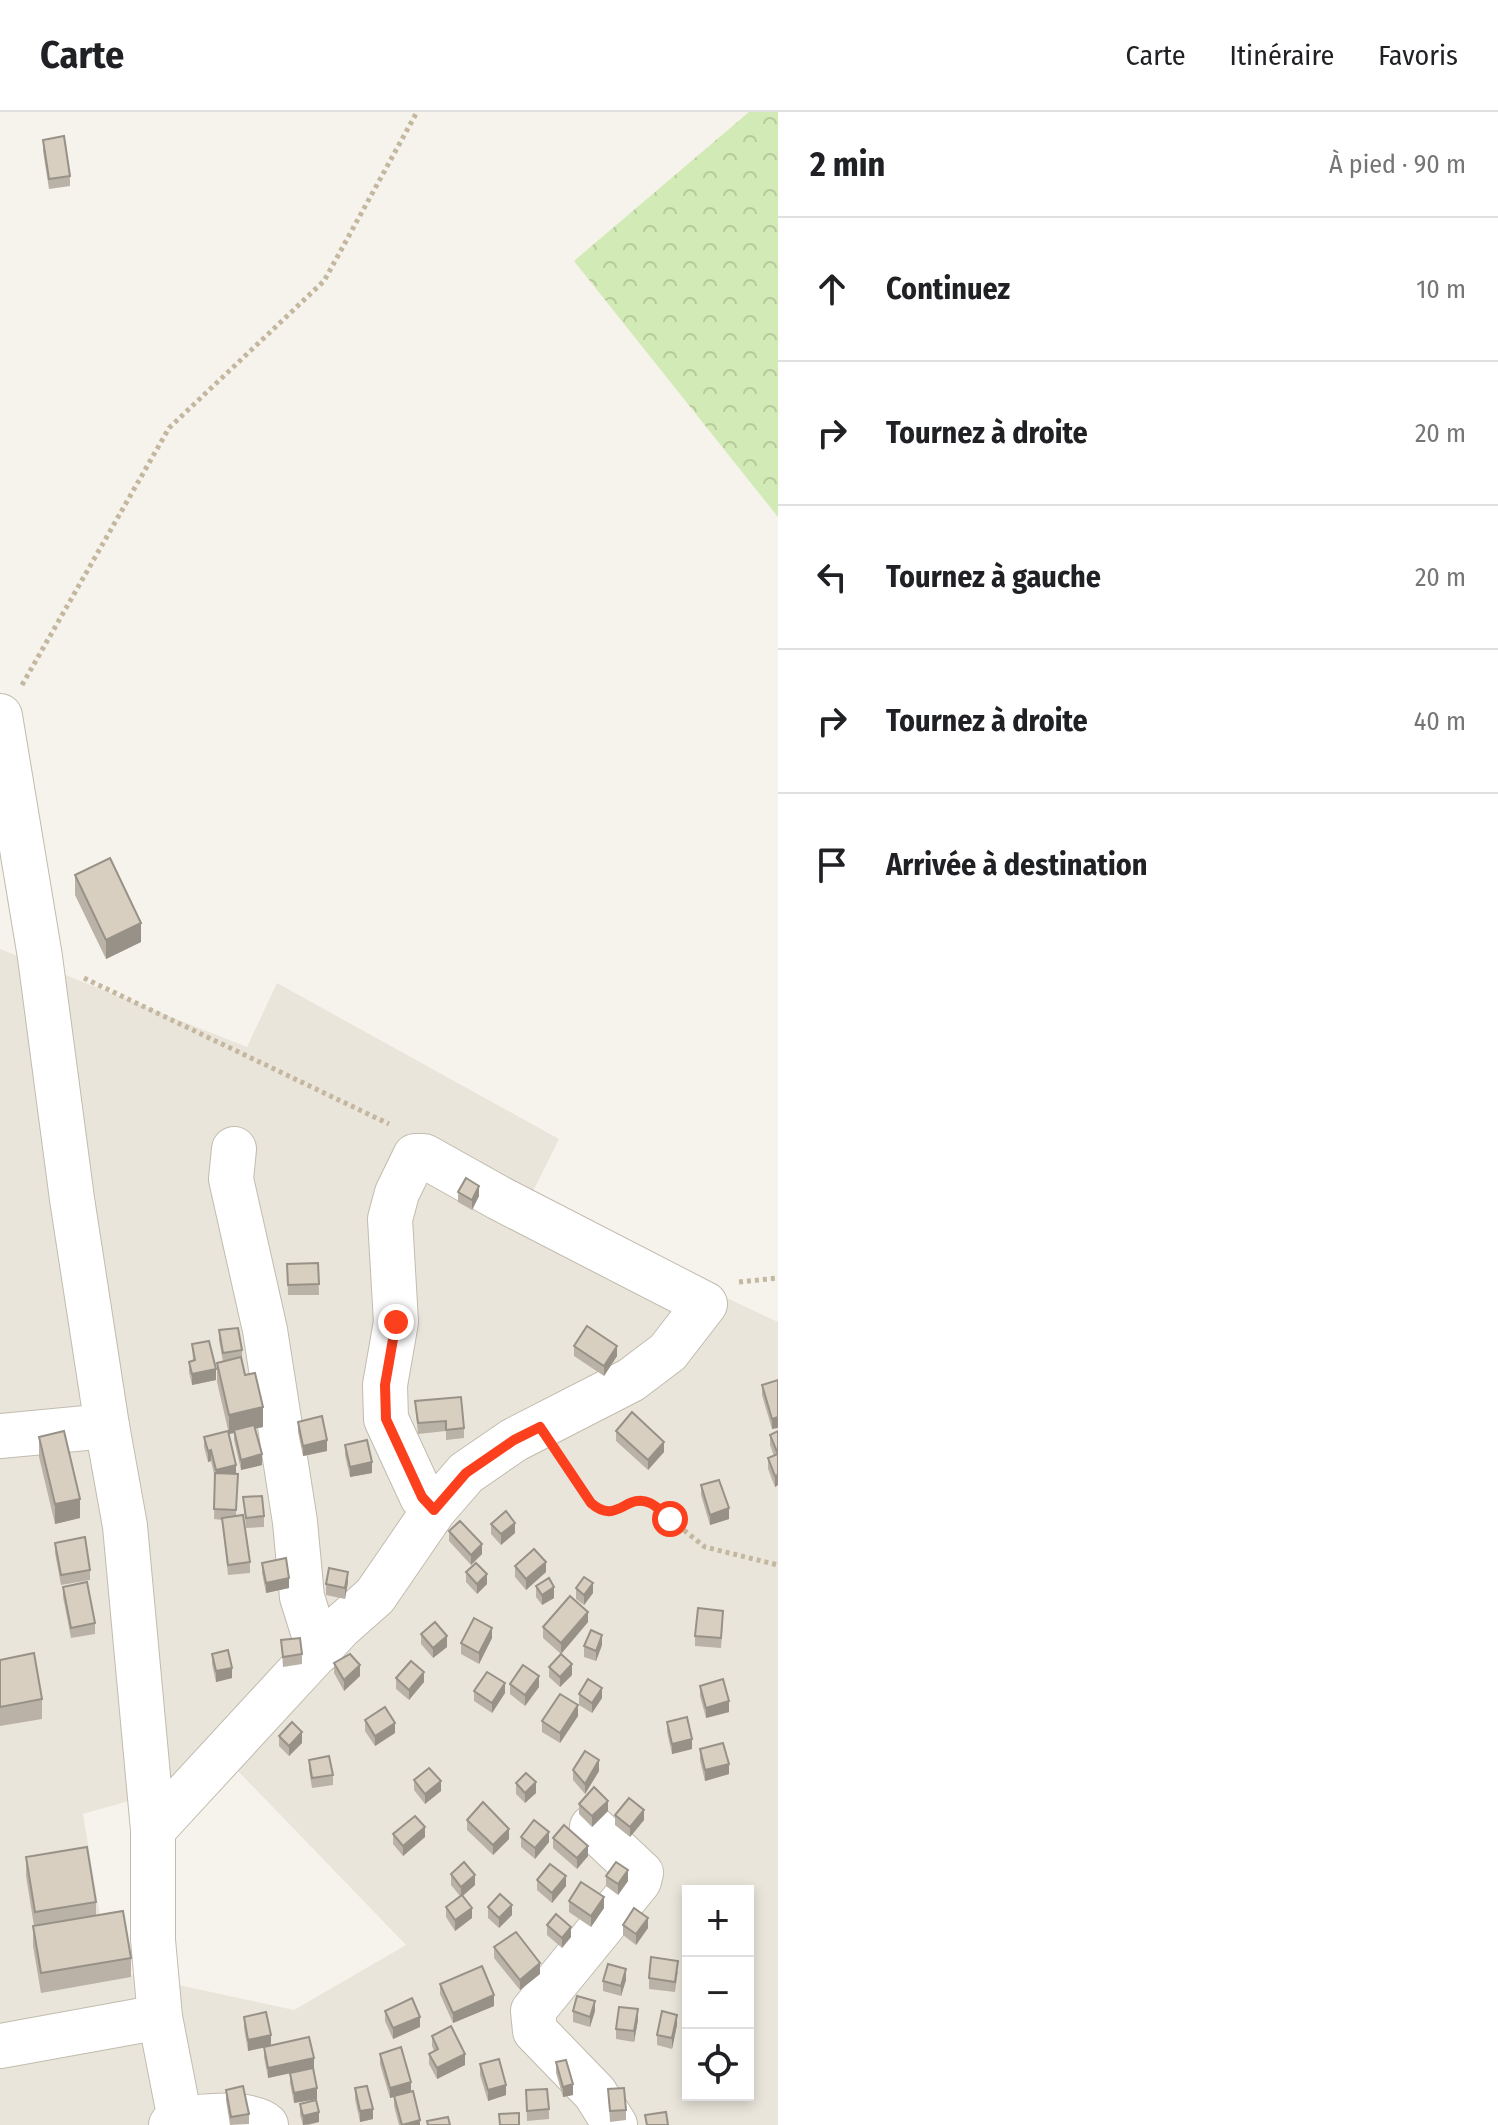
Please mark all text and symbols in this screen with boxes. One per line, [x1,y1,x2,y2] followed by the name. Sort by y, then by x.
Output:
[40,32,124,78] text: Carte
[1126,39,1186,72] text: Carte
[1230,39,1334,72] text: Itinéraire
[1378,39,1458,72] text: Favoris
[810,144,885,185] text: 2 min
[1329,149,1466,180] text: À pied · 90 m
[810,267,854,311] icon: ahead
[886,271,1010,307] text: Continuez
[1416,274,1466,305] text: 10 m
[810,411,854,455] icon: right
[886,415,1088,451] text: Tournez à droite
[1415,418,1466,449] text: 20 m
[810,555,854,599] icon: left
[886,559,1101,595] text: Tournez à gauche
[1415,562,1466,593] text: 20 m
[810,699,854,743] icon: right
[886,703,1088,739] text: Tournez à droite
[1414,706,1466,737] text: 40 m
[810,843,854,887] icon: arrive
[886,847,1147,883] text: Arrivée à destination
[378,1304,414,1340] route end
[652,1501,688,1537] route start
[682,1885,754,2101] map controls
[682,1885,754,1957] button: +
[682,1957,754,2029] button: −
[682,2029,754,2101] button: locate

